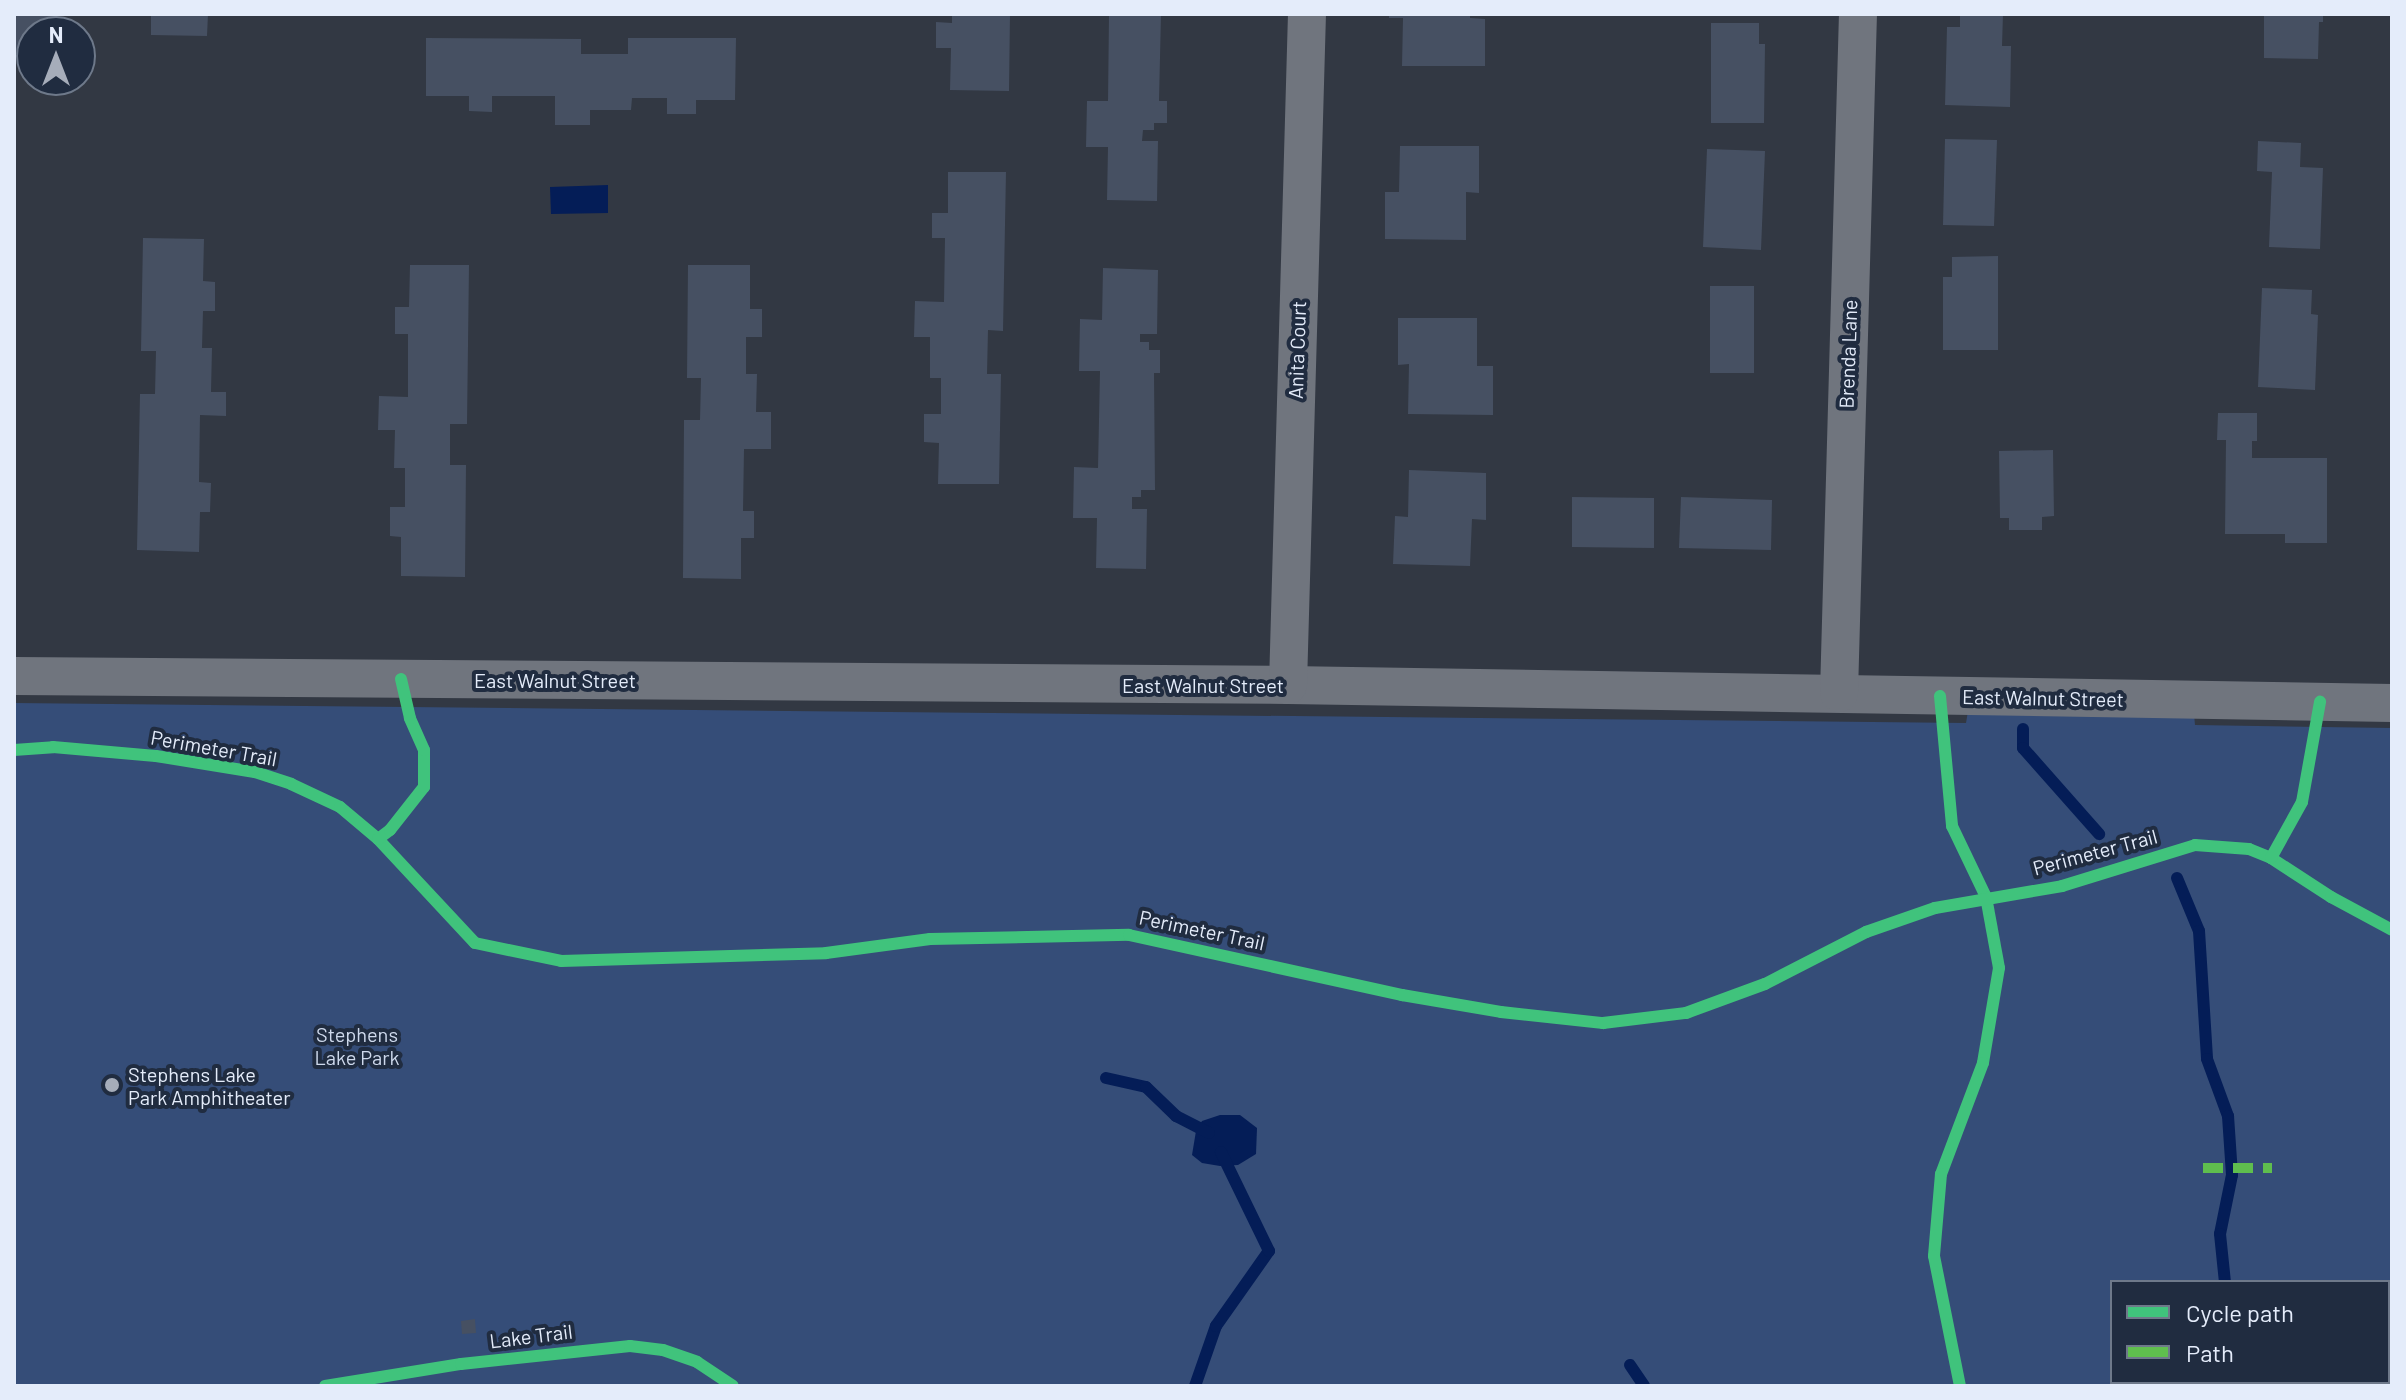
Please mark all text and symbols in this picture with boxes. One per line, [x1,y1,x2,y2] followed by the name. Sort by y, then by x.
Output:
[16,16,96,96] north arrow
[49,21,63,47] text: N
[1834,299,1862,409] street label: Brenda Lane
[1283,301,1311,399] street label: Anita Court
[474,668,636,692] street label: East Walnut Street
[1122,673,1284,697] street label: East Walnut Street
[1962,685,2124,711] street label: East Walnut Street
[149,725,279,771] street label: Perimeter Trail
[2030,824,2160,880] street label: Perimeter Trail
[1137,905,1267,955] street label: Perimeter Trail
[314,1022,400,1069] park label: Stephens Lake Park
[128,1062,290,1109] place label: Stephens Lake Park Amphitheater
[103,1076,121,1094] marker: Stephens Lake Park Amphitheater
[2110,1280,2390,1384] legend
[2186,1298,2294,1327] text: Cycle path
[488,1319,574,1353] street label: Lake Trail
[2186,1338,2234,1367] text: Path

